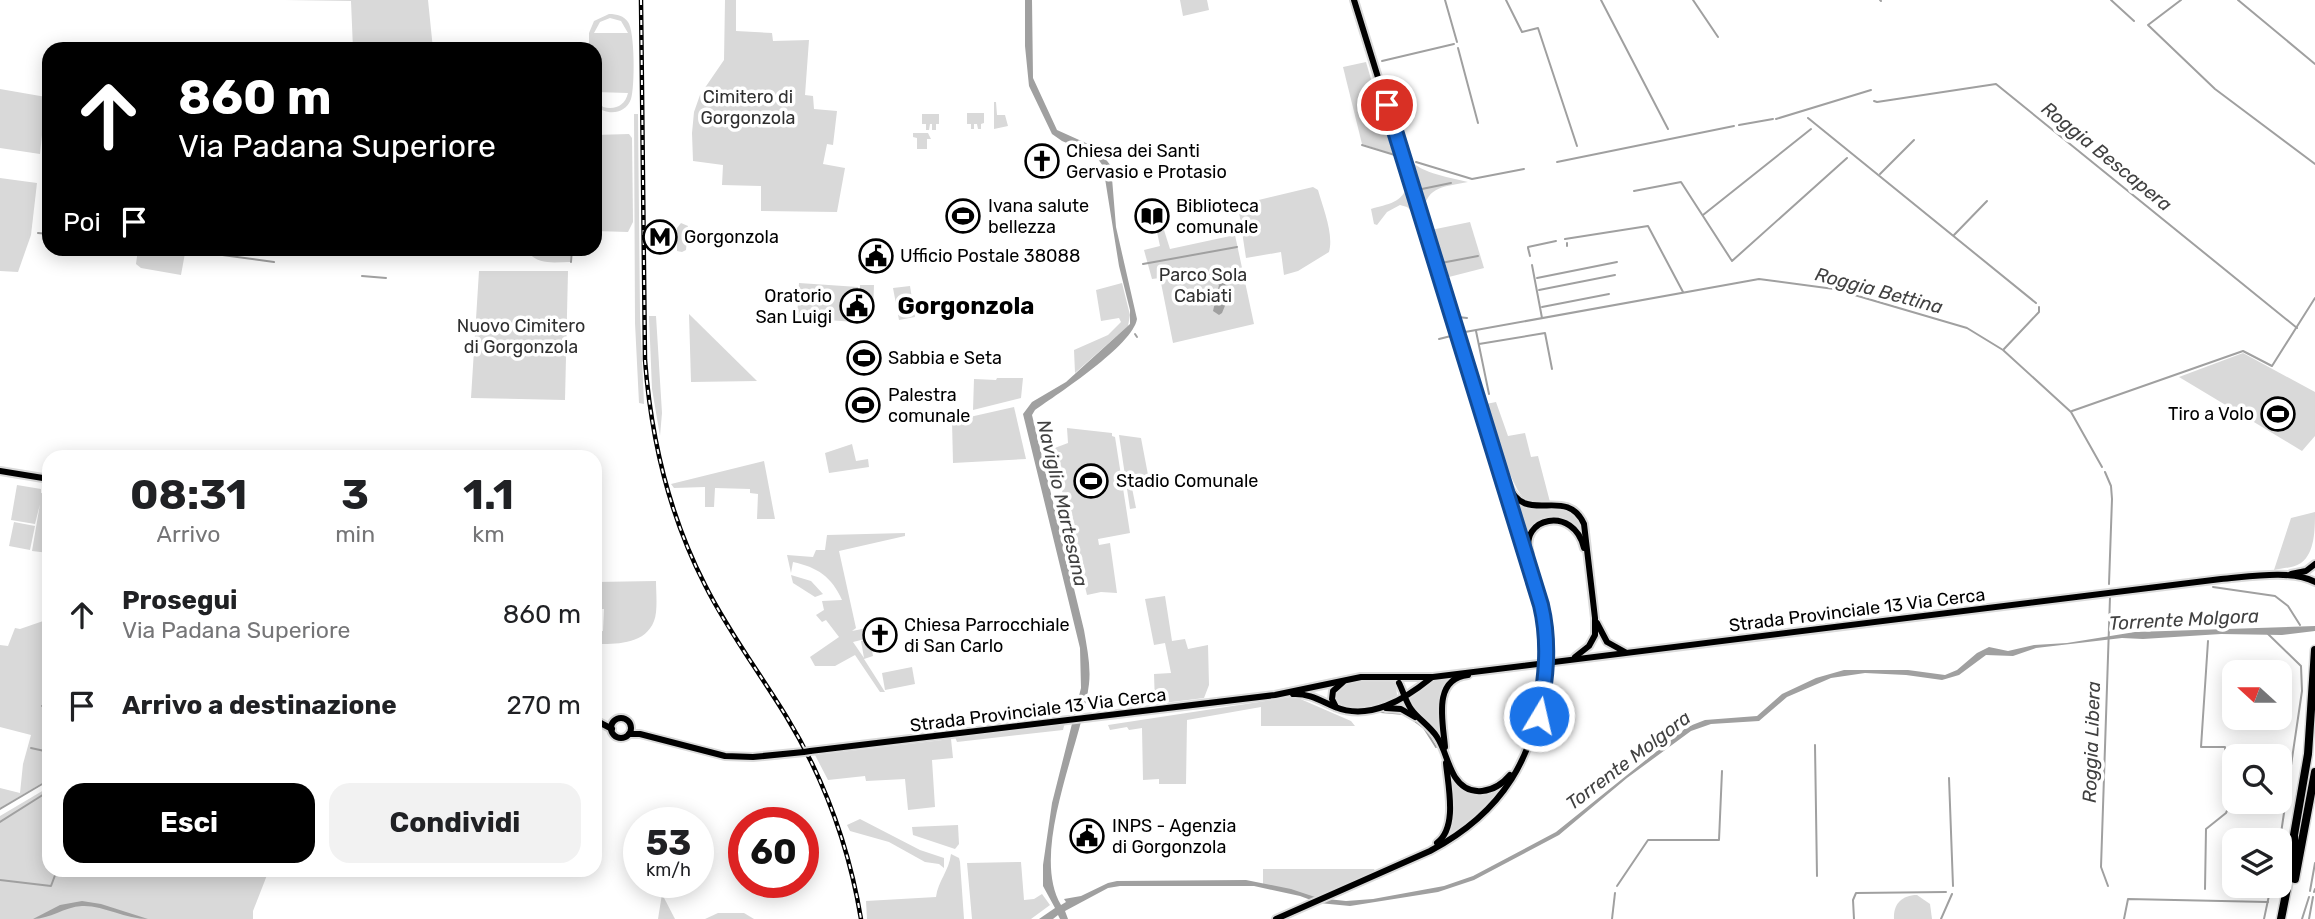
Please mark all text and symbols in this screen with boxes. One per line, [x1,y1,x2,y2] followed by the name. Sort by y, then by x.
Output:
[178,68,332,126] text: 860 m
[63,70,154,161] icon: ahead
[1357,75,1417,135] pin
[701,86,795,129] park label: Cimitero di Gorgonzola
[1368,86,1406,124] icon: arrive
[2037,97,2177,216] water label: Roggia Bescapera
[178,127,496,165] text: Via Padana Superiore
[1066,140,1227,183] place label: Chiesa dei Santi Gervasio e Protasio
[1023,142,1061,180] church icon: Chiesa dei Santi Gervasio e Protasio
[988,195,1089,238] place label: Ivana salute bellezza
[1176,195,1259,238] place label: Biblioteca comunale
[944,197,982,235] sports icon: Ivana salute bellezza
[1133,197,1171,235] library icon: Biblioteca comunale
[115,203,153,241] icon: arrive
[63,207,101,238] text: Poi
[641,218,679,256] metro station icon: Gorgonzola
[684,226,779,248] place label: Gorgonzola
[857,237,895,275] public building icon: Ufficio Postale 38088
[900,245,1080,267] place label: Ufficio Postale 38088
[1812,262,1945,319] water label: Roggia Bettina
[1159,264,1247,307] park label: Parco Sola Cabiati
[755,285,832,328] place label: Oratorio San Luigi
[838,287,876,325] public building icon: Oratorio San Luigi
[898,292,1034,320] district label: Gorgonzola
[457,315,585,358] park label: Nuovo Cimitero di Gorgonzola
[845,339,883,377] sports icon: Sabbia e Seta
[888,347,1002,369] place label: Sabbia e Seta
[888,384,970,427] place label: Palestra comunale
[844,386,882,424] sports icon: Palestra comunale
[2259,395,2297,433] sports icon: Tiro a Volo
[2168,403,2254,425] place label: Tiro a Volo
[1032,417,1093,589] water label: Naviglio Martesana
[1072,462,1110,500] sports icon: Stadio Comunale
[130,470,247,520] text: 08:31
[341,470,369,520] text: 3
[463,470,514,520] text: 1.1
[1116,470,1258,492] place label: Stadio Comunale
[157,520,221,548] text: Arrivo
[335,520,375,548] text: min
[472,520,505,548] text: km
[1728,583,1986,637] street label: Strada Provinciale 13 Via Cerca
[122,585,238,616] text: Prosegui
[63,596,101,634] icon: ahead
[503,599,581,630] text: 860 m
[2108,604,2260,635] water label: Torrente Molgora
[904,614,1070,657] place label: Chiesa Parrocchiale di San Carlo
[122,616,350,644] text: Via Padana Superiore
[861,616,899,654] church icon: Chiesa Parrocchiale di San Carlo
[2222,660,2292,730] north arrow
[2222,660,2292,898] map controls
[1502,679,1576,753] position arrow
[2078,681,2105,803] water label: Roggia Libera
[909,683,1167,737] street label: Strada Provinciale 13 Via Cerca
[63,687,101,725] icon: arrive
[122,690,397,721] text: Arrivo a destinazione
[506,690,581,721] text: 270 m
[1561,706,1695,815] water label: Torrente Molgora
[2222,744,2292,814] button: search
[63,783,315,863] button: Esci
[329,783,581,863] button: Condividi
[728,807,819,898] speed limit sign: 60
[1112,815,1236,858] place label: INPS - Agenzia di Gorgonzola
[1068,817,1106,855] public building icon: INPS - Agenzia di Gorgonzola
[646,822,691,864] text: 53
[2222,828,2292,898] button: layers
[646,859,691,881] text: km/h

